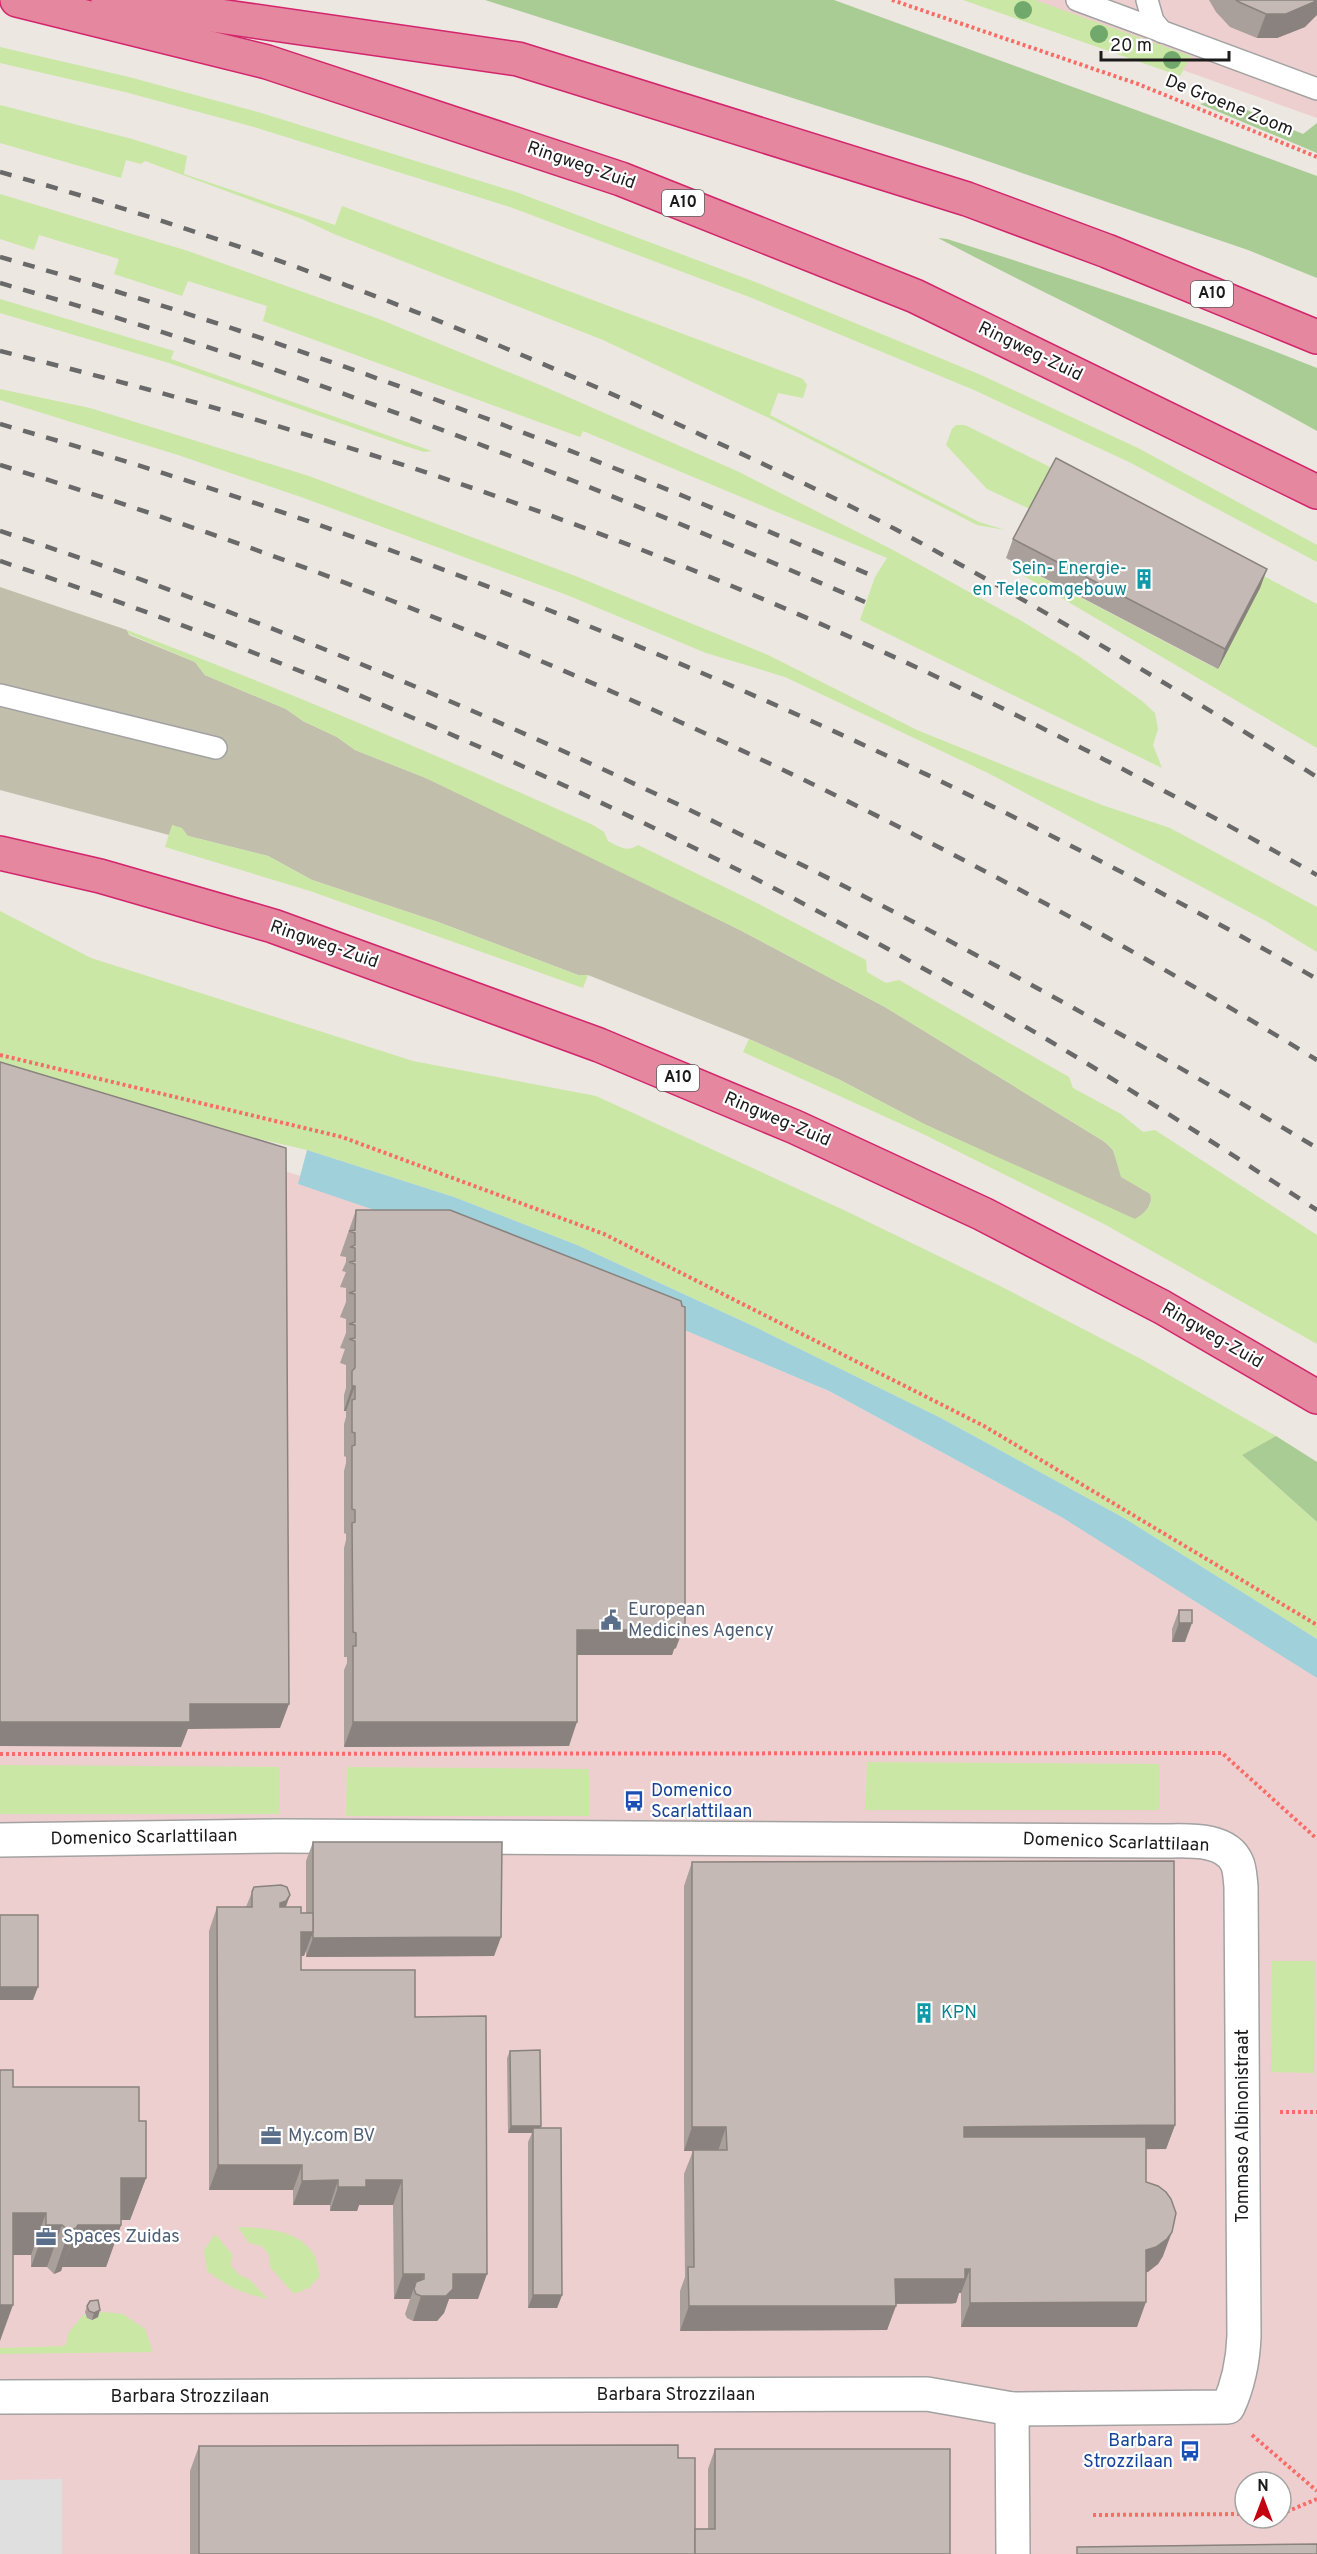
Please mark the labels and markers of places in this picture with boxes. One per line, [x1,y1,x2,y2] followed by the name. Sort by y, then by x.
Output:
[972,558,1127,602] place label: Sein- Energie- en Telecomgebouw
[1132,567,1156,591] building icon: Sein- Energie- en Telecomgebouw
[628,1599,774,1643] place label: European Medicines Agency
[599,1608,623,1632] public building icon: European Medicines Agency
[651,1780,752,1824] place label: Domenico Scarlattilaan
[622,1789,646,1813] bus stop icon: Domenico Scarlattilaan
[912,2001,936,2025] building icon: KPN
[941,2002,977,2025] place label: KPN
[259,2124,283,2148] office icon: My.com BV
[288,2125,375,2148] place label: My.com BV
[34,2225,58,2249] office icon: Spaces Zuidas
[63,2226,180,2249] place label: Spaces Zuidas
[1083,2430,1173,2474] place label: Barbara Strozzilaan
[1178,2439,1202,2463] bus stop icon: Barbara Strozzilaan

